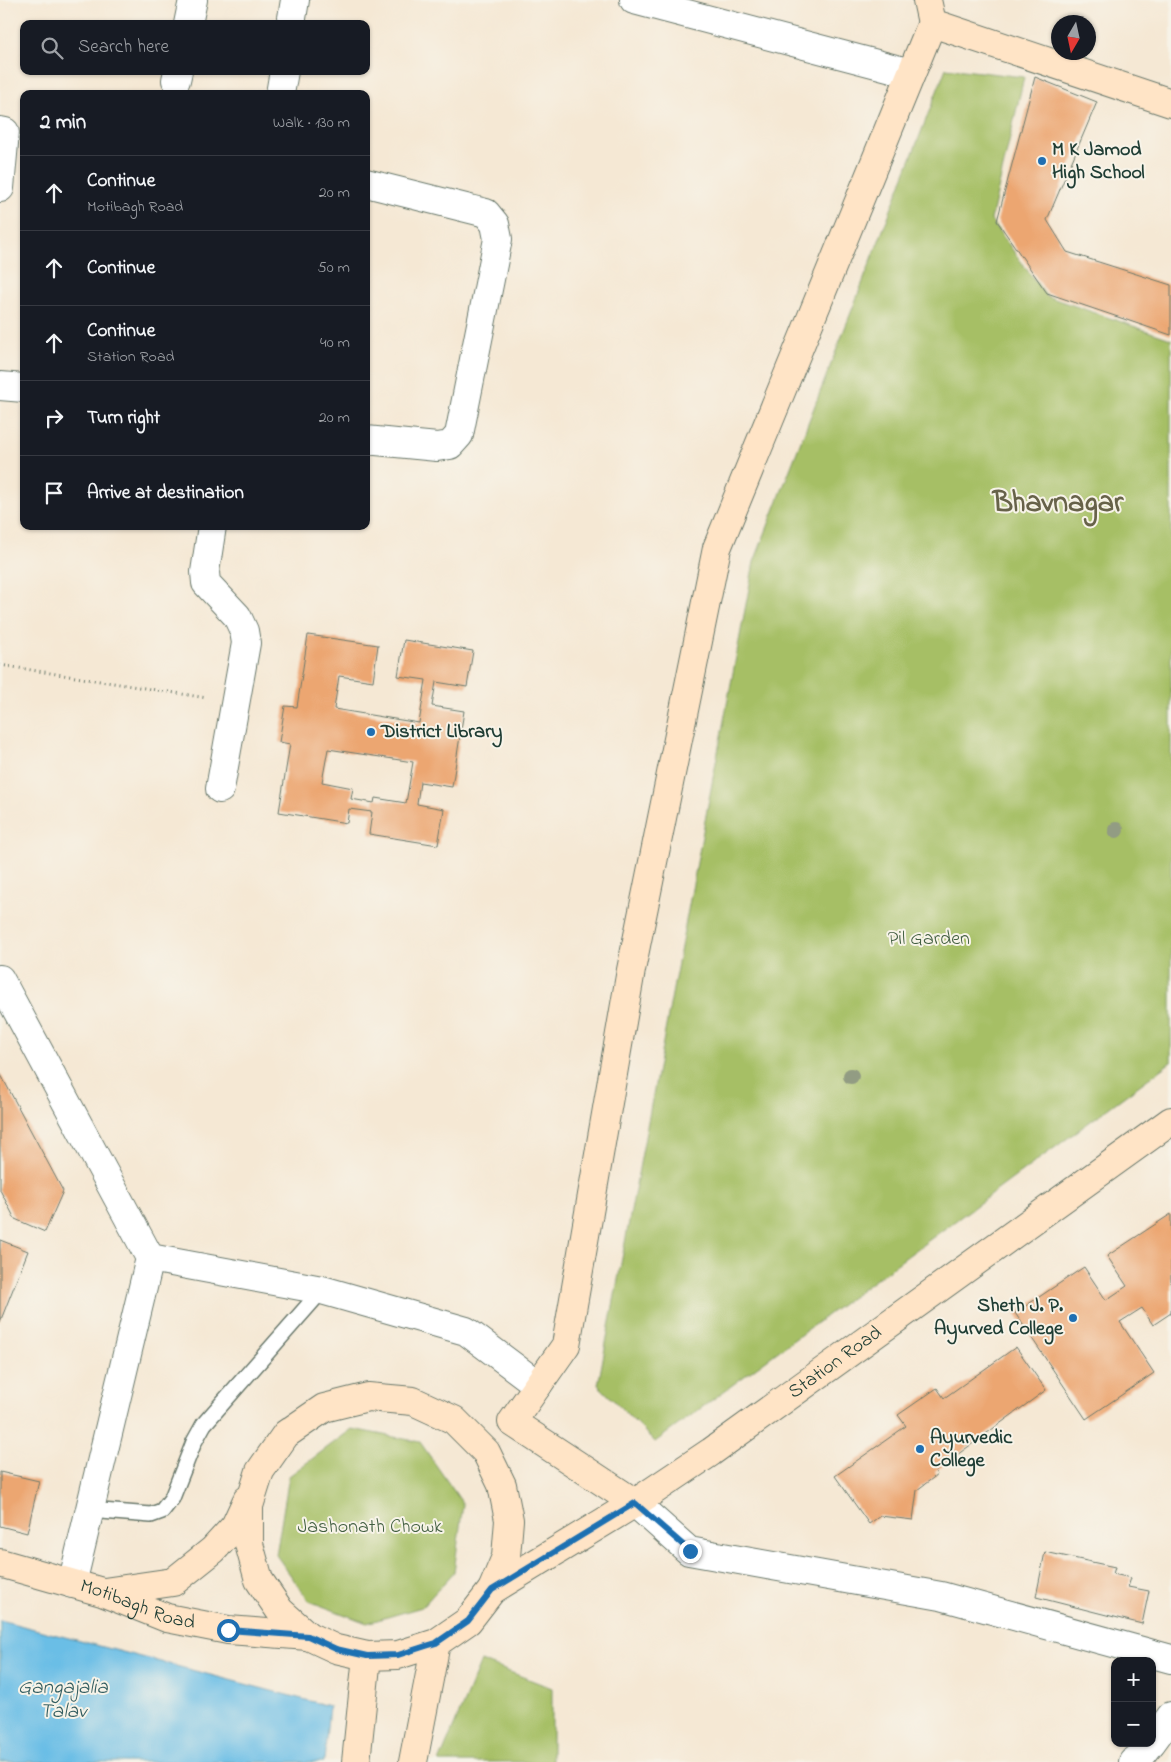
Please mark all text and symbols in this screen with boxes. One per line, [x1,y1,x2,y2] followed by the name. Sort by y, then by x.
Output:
[1051,15,1096,60] north arrow
[20,20,370,75] search box
[38,34,66,62] icon: search
[78,34,169,61] text: Search here
[40,108,86,138] text: 2 min
[273,111,350,135] text: Walk · 130 m
[1052,136,1145,189] place label: M K Jamod High School
[1036,155,1048,167] marker: M K Jamod High School
[87,168,155,195] text: Continue
[40,179,68,207] icon: ahead
[319,181,350,205] text: 20 m
[87,195,183,219] text: Motibagh Road
[40,254,68,282] icon: ahead
[87,255,155,282] text: Continue
[318,256,350,280] text: 50 m
[87,318,155,345] text: Continue
[40,329,68,357] icon: ahead
[320,331,350,355] text: 40 m
[87,345,175,369] text: Station Road
[40,404,68,432] icon: right
[87,405,160,432] text: Turn right
[319,406,350,430] text: 20 m
[40,479,68,507] icon: arrive
[87,480,244,507] text: Arrive at destination
[991,482,1124,527] district label: Bhavnagar
[380,718,502,748] place label: District Library
[365,726,377,738] marker: District Library
[888,925,970,954] park label: Pil Garden
[934,1292,1064,1345] place label: Sheth J. P. Ayurved College
[1067,1312,1079,1324] marker: Sheth J. P. Ayurved College
[782,1319,888,1406] street label: Station Road
[930,1424,1013,1477] place label: Ayurvedic College
[914,1443,926,1455] marker: Ayurvedic College
[298,1513,443,1542] park label: Jashonath Chowk
[679,1540,702,1563] route end
[77,1572,197,1638] street label: Motibagh Road
[217,1619,240,1642] route start
[1111,1657,1156,1747] map controls
[1111,1657,1156,1702] button: +
[18,1673,109,1727] water label: Gangajalia Talav
[1111,1702,1156,1747] button: −

